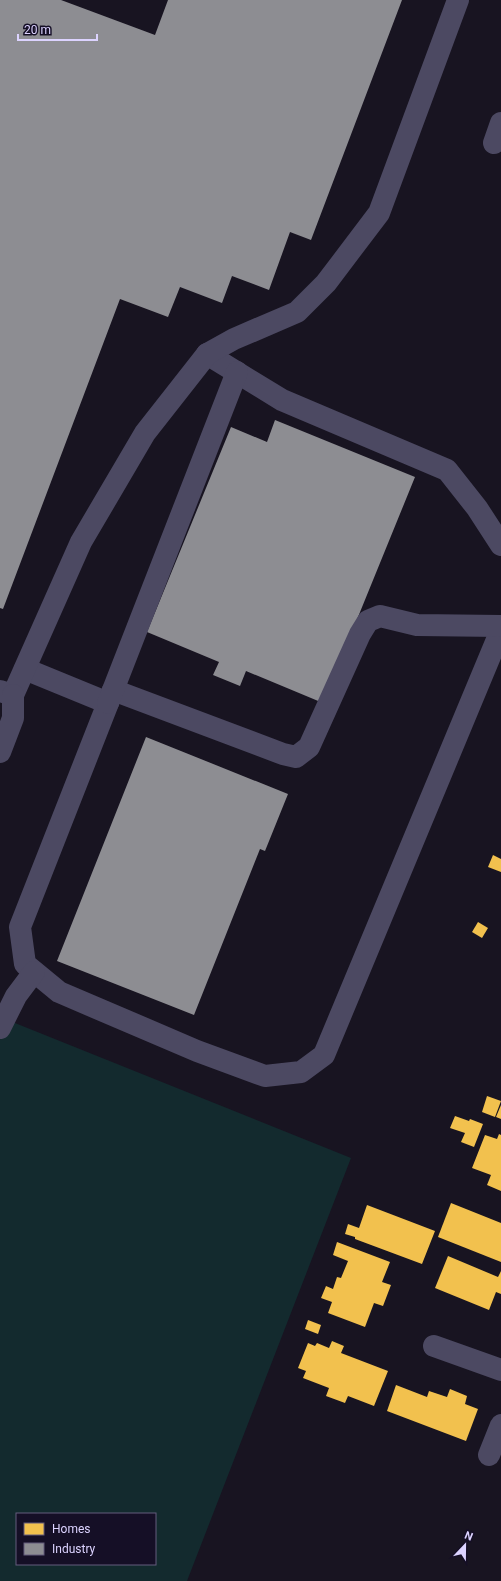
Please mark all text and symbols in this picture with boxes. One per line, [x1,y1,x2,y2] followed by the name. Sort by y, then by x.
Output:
[18,16,97,42] scale bar
[24,23,51,37] text: 20 m
[16,1513,156,1565] legend
[52,1522,90,1536] text: Homes
[445,1525,485,1565] north arrow
[463,1529,475,1544] text: N
[52,1542,96,1556] text: Industry

